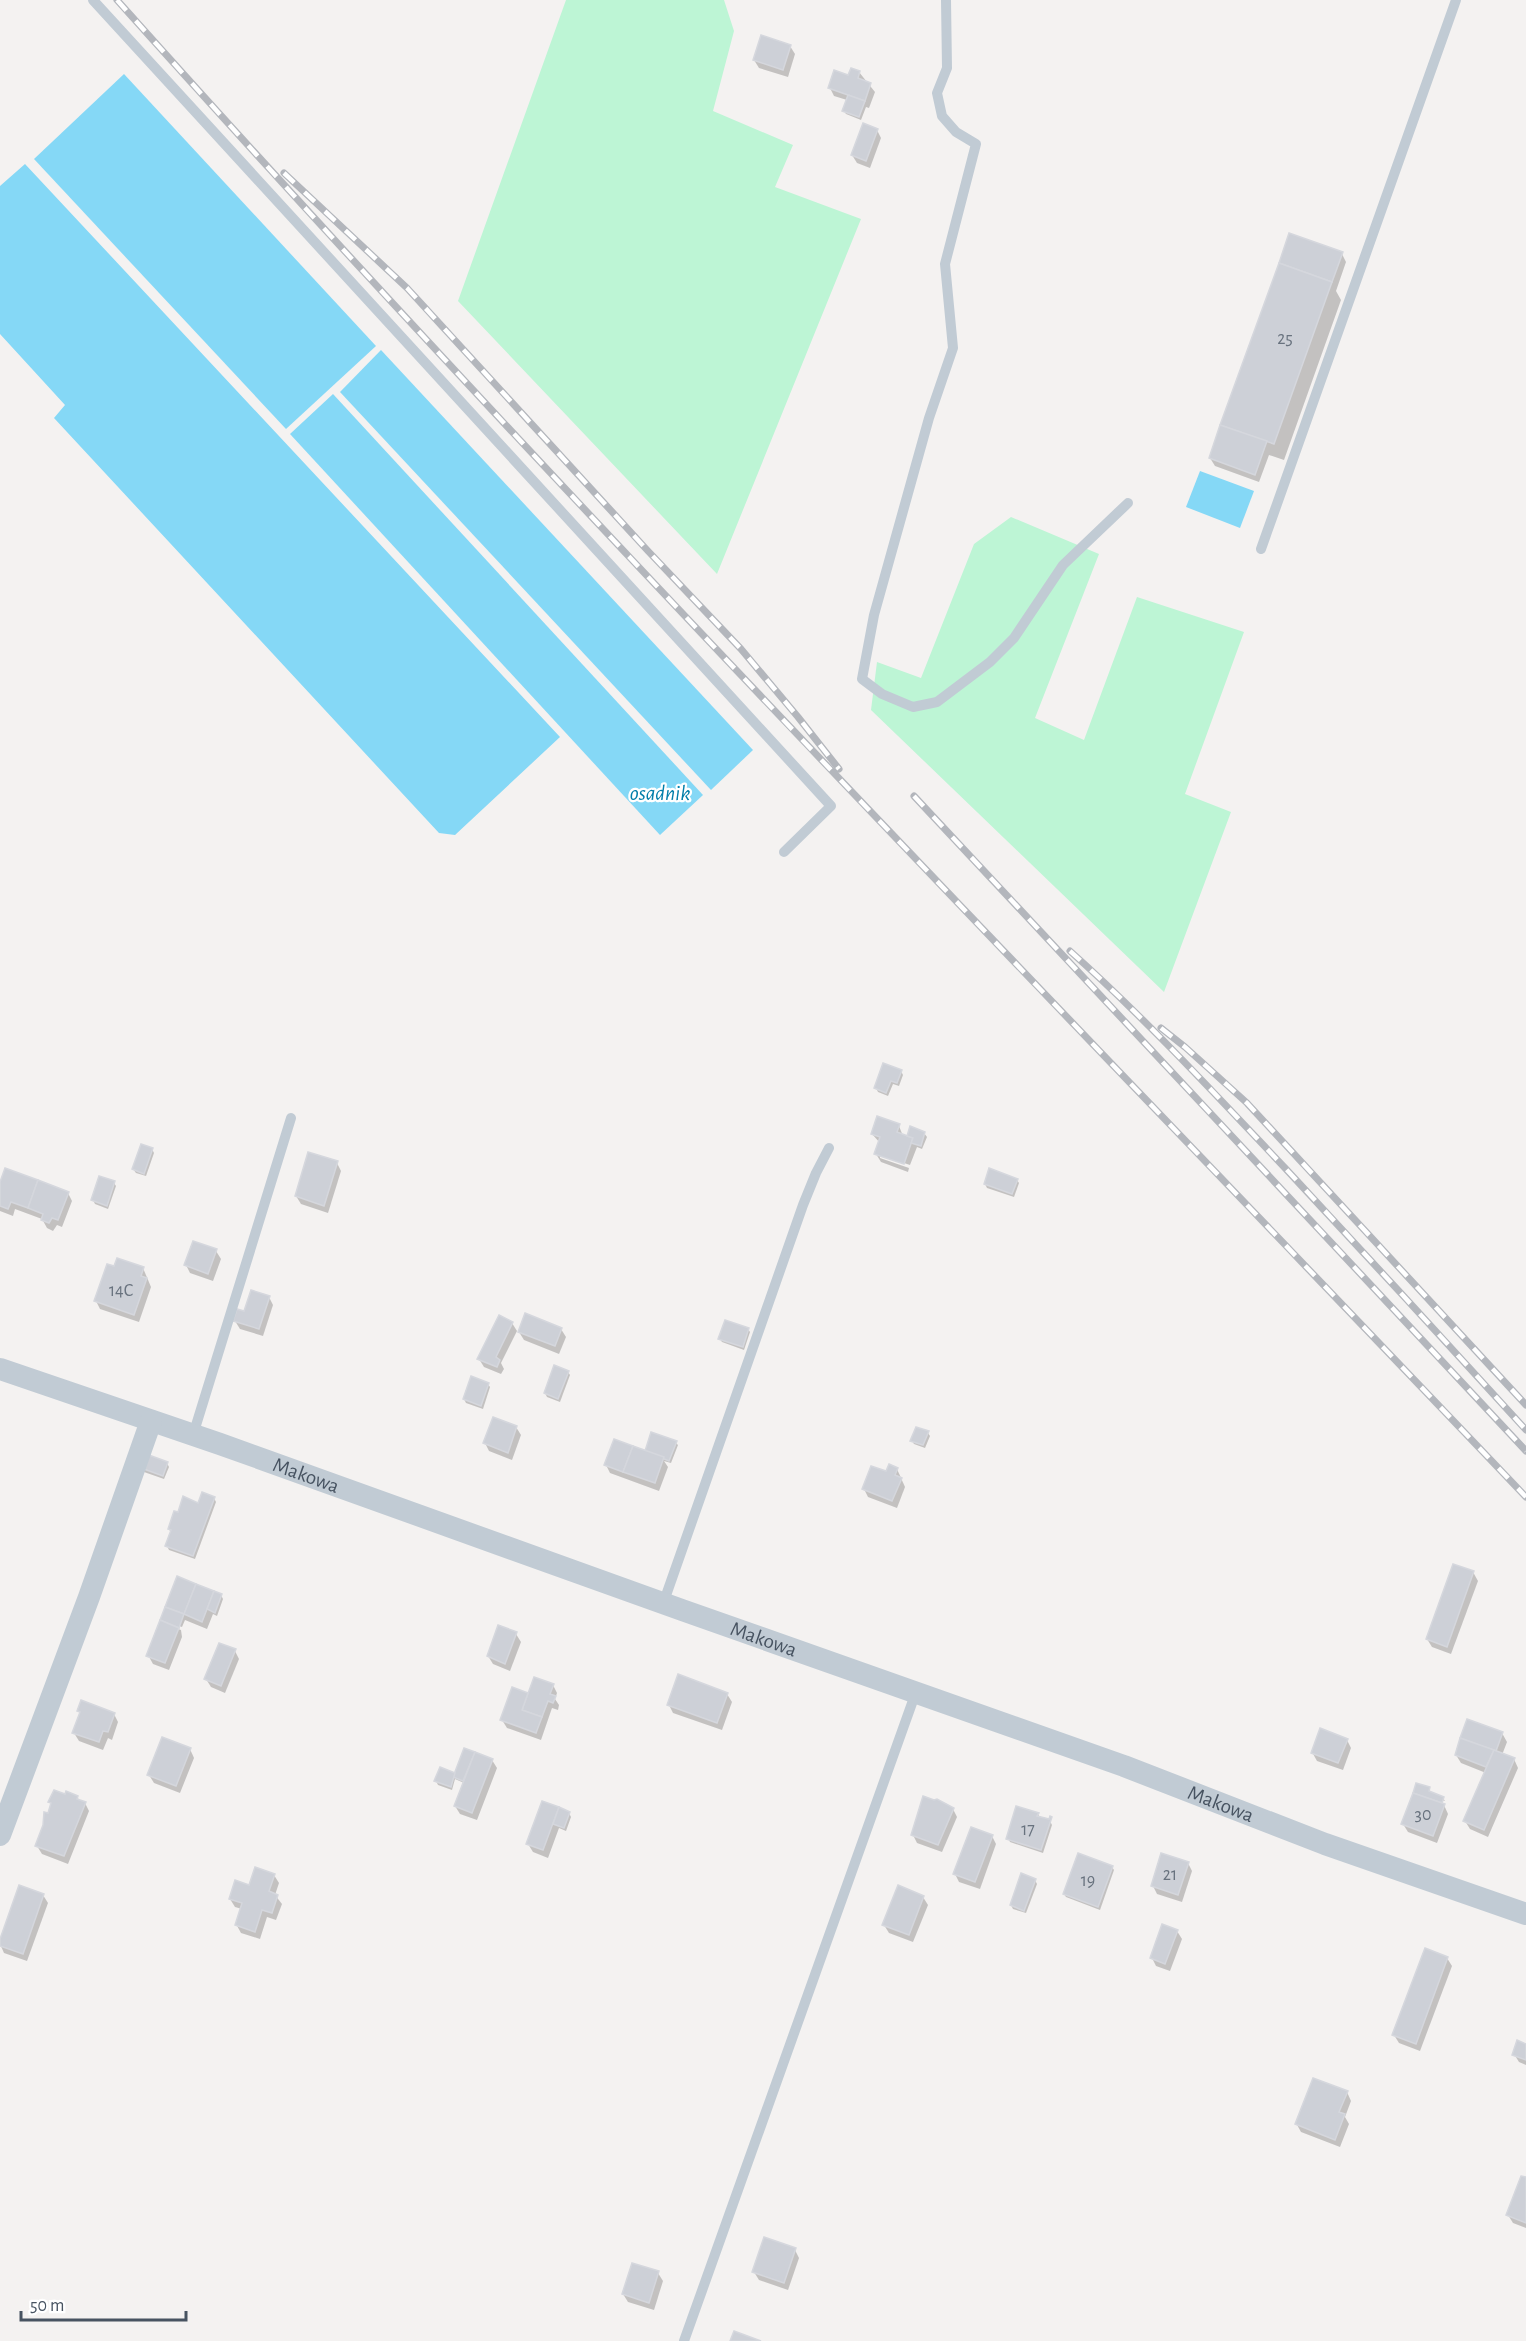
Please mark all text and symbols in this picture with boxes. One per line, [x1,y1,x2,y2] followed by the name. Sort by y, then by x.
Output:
[1277,330,1293,348] house number: 25
[630,782,690,804] water label: osadnik
[109,1282,133,1300] house number: 14C
[270,1454,342,1497] street label: Makowa
[728,1618,800,1661] street label: Makowa
[1185,1782,1257,1826] street label: Makowa
[1415,1806,1431,1824] house number: 30
[1021,1821,1035,1839] house number: 17
[1163,1866,1177,1884] house number: 21
[1081,1872,1095,1890] house number: 19
[21,2284,186,2322] scale bar
[30,2297,64,2315] text: 50 m

